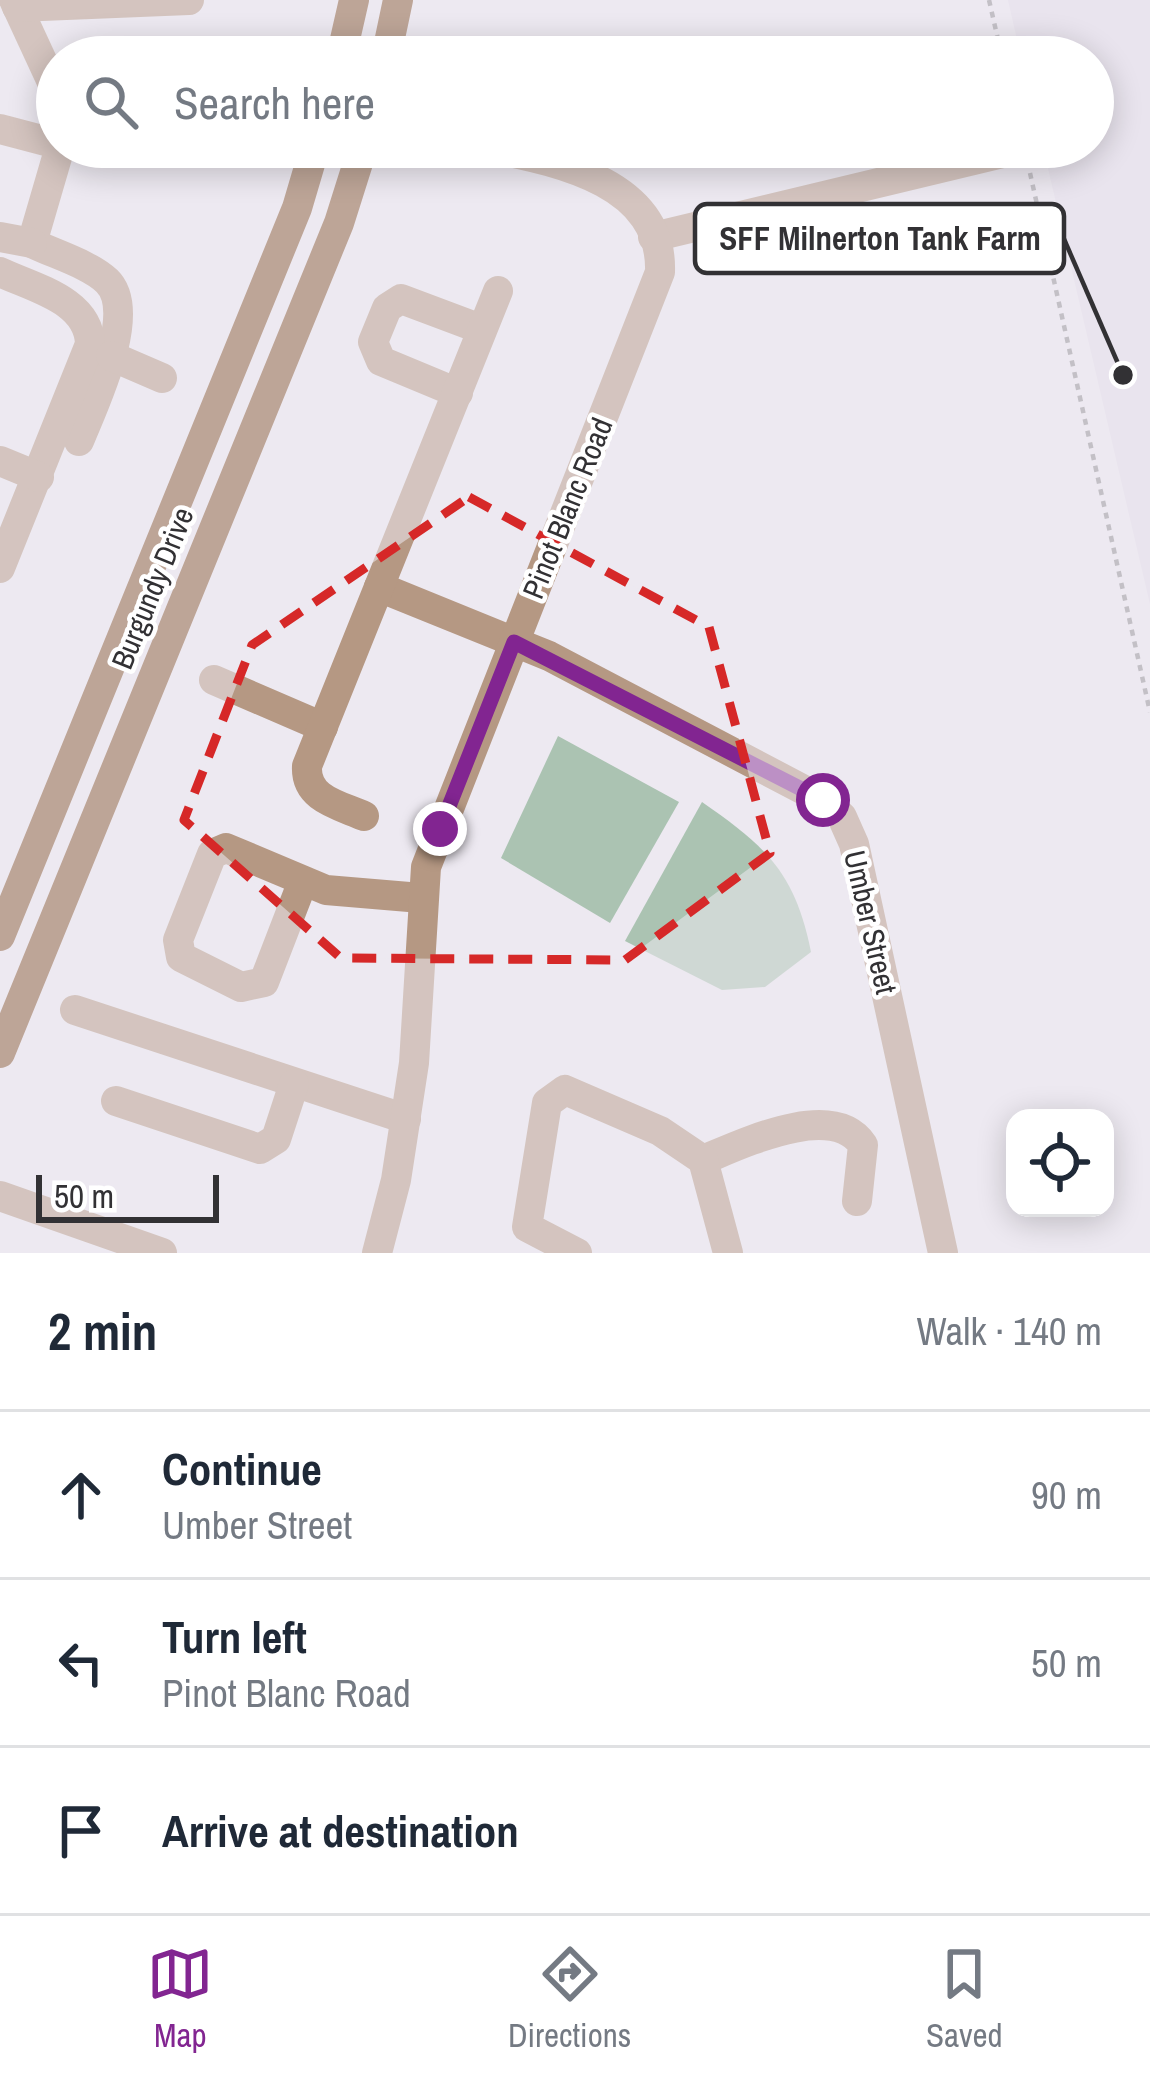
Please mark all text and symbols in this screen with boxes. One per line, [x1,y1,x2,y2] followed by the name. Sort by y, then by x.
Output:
[36,36,1114,168] search box
[78,69,144,135] icon: search
[174,72,375,133] text: Search here
[695,204,1064,273] callout: SFF Milnerton Tank Farm
[719,216,1041,260] text: SFF Milnerton Tank Farm
[513,412,621,604] street label: Pinot Blanc Road
[101,501,203,675] street label: Burgundy Drive
[796,773,850,827] route start
[413,802,467,856] route end
[835,846,907,998] street label: Umber Street
[1006,1109,1114,1217] map controls
[1006,1109,1114,1217] button: locate
[36,1169,219,1222] scale bar
[54,1174,114,1218] text: 50 m
[48,1297,157,1366] text: 2 min
[917,1305,1102,1357] text: Walk · 140 m
[162,1438,322,1499] text: Continue
[48,1462,114,1528] icon: ahead
[1031,1469,1102,1521] text: 90 m
[162,1499,352,1551] text: Umber Street
[162,1606,307,1667] text: Turn left
[48,1630,114,1696] icon: left
[1031,1637,1102,1689] text: 50 m
[162,1667,411,1719] text: Pinot Blanc Road
[48,1798,114,1864] icon: arrive
[162,1800,519,1861] text: Arrive at destination
[147,1941,213,2057] tab: Map
[508,1941,631,2057] tab: Directions
[926,1941,1003,2057] tab: Saved

